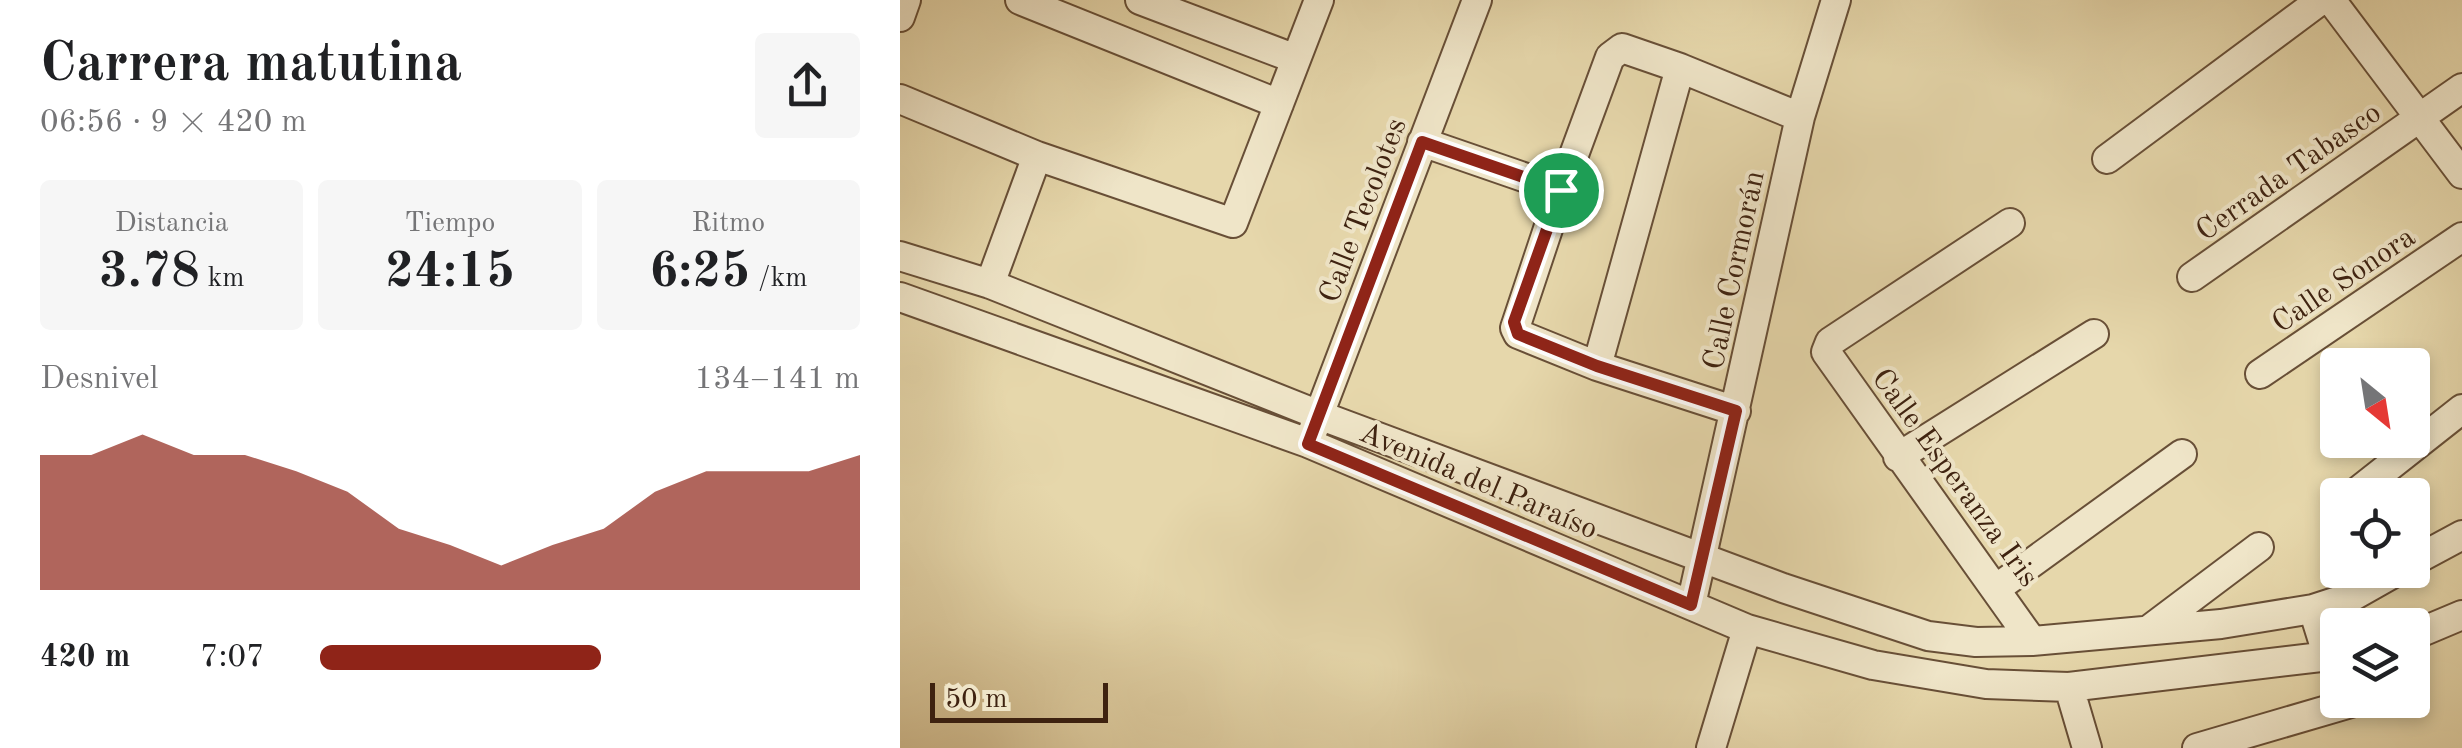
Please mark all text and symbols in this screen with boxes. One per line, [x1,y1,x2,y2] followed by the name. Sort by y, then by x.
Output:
[755,33,860,138] button: share
[40,38,462,93] text: Carrera matutina
[2191,98,2387,247] street label: Cerrada Tabasco
[40,107,307,139] text: 06:56 · 9 × 420 m
[1315,114,1413,307] street label: Calle Tecolotes
[1519,148,1604,233] pin
[1534,163,1589,218] icon: arrive
[1699,168,1771,373] street label: Calle Cormorán
[115,210,229,238] text: Distancia
[404,210,496,238] text: Tiempo
[692,210,765,238] text: Ritmo
[2267,222,2421,339] street label: Calle Sonora
[99,248,200,298] text: 3.78
[385,248,515,298] text: 24:15
[649,248,750,298] text: 6:25
[200,265,244,293] text: km
[750,265,807,293] text: /km
[2320,348,2430,458] north arrow
[2320,348,2430,718] map controls
[40,364,158,396] text: Desnivel
[694,364,860,396] text: 134–141 m
[1865,364,2043,593] street label: Calle Esperanza Iris
[1355,418,1602,546] street label: Avenida del Paraíso
[2320,478,2430,588] button: locate
[2320,608,2430,718] button: layers
[40,642,130,674] text: 420 m
[200,642,265,674] text: 7:07
[930,678,1108,722] scale bar
[945,686,1008,714] text: 50 m

